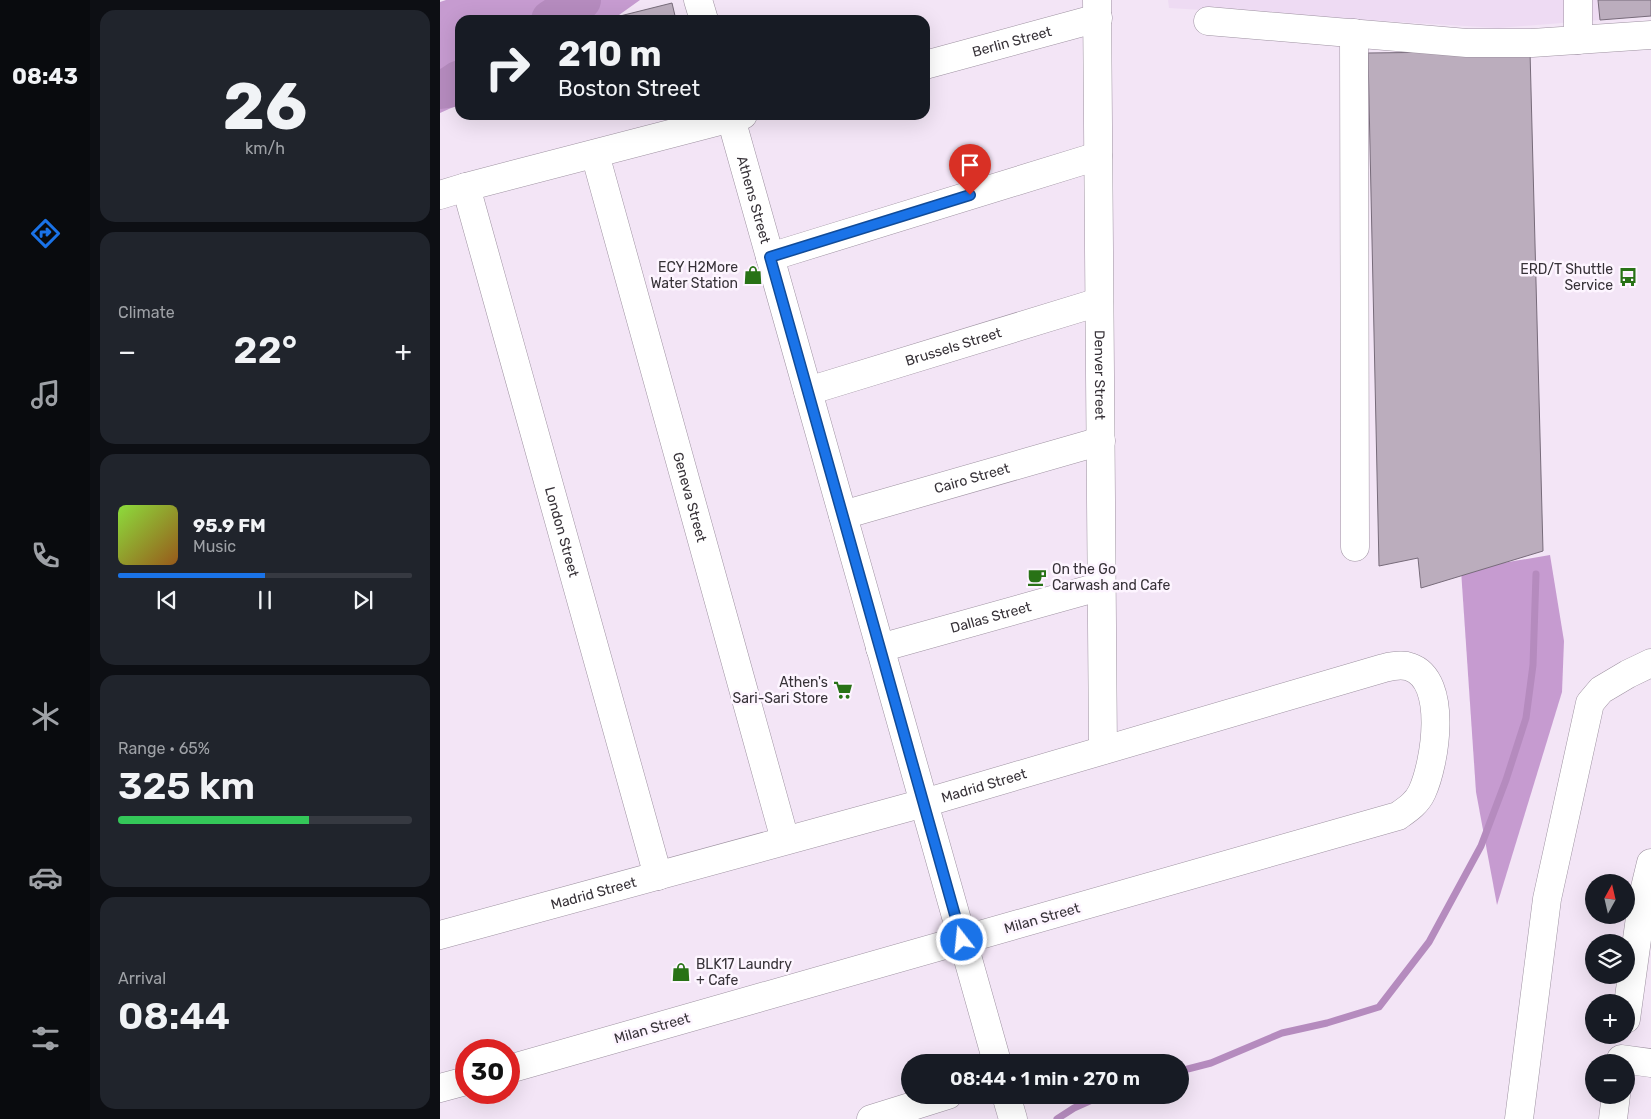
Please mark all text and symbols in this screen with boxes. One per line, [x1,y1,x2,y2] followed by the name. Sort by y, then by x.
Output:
[970,23,1054,61] street label: Berlin Street
[558,33,661,75] text: 210 m
[475,35,540,100] icon: right
[12,63,78,90] text: 08:43
[223,68,307,145] text: 26
[558,75,700,102] text: Boston Street
[245,139,285,158] text: km/h
[949,144,991,195] pin
[956,151,984,179] icon: arrive
[733,154,774,246] street label: Athens Street
[28,216,63,251] icon: directions
[650,259,738,292] place label: ECY H2More Water Station
[1520,261,1613,294] place label: ERD/T Shuttle Service
[742,264,764,286] shop icon: ECY H2More Water Station
[1617,266,1639,288] bus stop icon: ERD/T Shuttle Service
[118,303,175,322] text: Climate
[903,324,1004,370] street label: Brussels Street
[234,327,297,373] text: 22°
[1091,330,1108,421] street label: Denver Street
[118,335,136,368] text: −
[395,335,412,368] text: +
[28,377,63,412] icon: music
[669,450,710,545] street label: Geneva Street
[932,460,1012,497] street label: Cairo Street
[541,485,582,580] street label: London Street
[193,514,266,537] text: 95.9 FM
[193,537,236,556] text: Music
[28,538,63,573] icon: phone
[1052,561,1170,594] place label: On the Go Carwash and Cafe
[1026,566,1048,588] cafe icon: On the Go Carwash and Cafe
[153,586,181,614] icon: previous
[251,586,279,614] icon: pause
[349,586,377,614] icon: next
[949,598,1034,637] street label: Dallas Street
[733,674,828,707] place label: Athen's Sari-Sari Store
[832,679,854,701] supermarket icon: Athen's Sari-Sari Store
[28,699,63,734] icon: climate
[118,739,210,758] text: Range · 65%
[118,763,255,809] text: 325 km
[939,765,1029,807] street label: Madrid Street
[28,860,63,895] icon: car
[549,874,639,913] street label: Madrid Street
[1585,874,1635,924] north arrow
[1585,874,1635,1104] map controls
[1002,899,1082,937] street label: Milan Street
[935,913,987,965] position arrow
[1585,934,1635,984] button: layers
[696,956,792,989] place label: BLK17 Laundry + Cafe
[670,961,692,983] shop icon: BLK17 Laundry + Cafe
[118,969,166,988] text: Arrival
[118,993,230,1039] text: 08:44
[1585,994,1635,1044] button: +
[612,1009,692,1047] street label: Milan Street
[28,1021,63,1056] icon: filters
[455,1039,520,1104] speed limit sign: 30
[1585,1054,1635,1104] button: −
[950,1067,1140,1090] text: 08:44 · 1 min · 270 m

